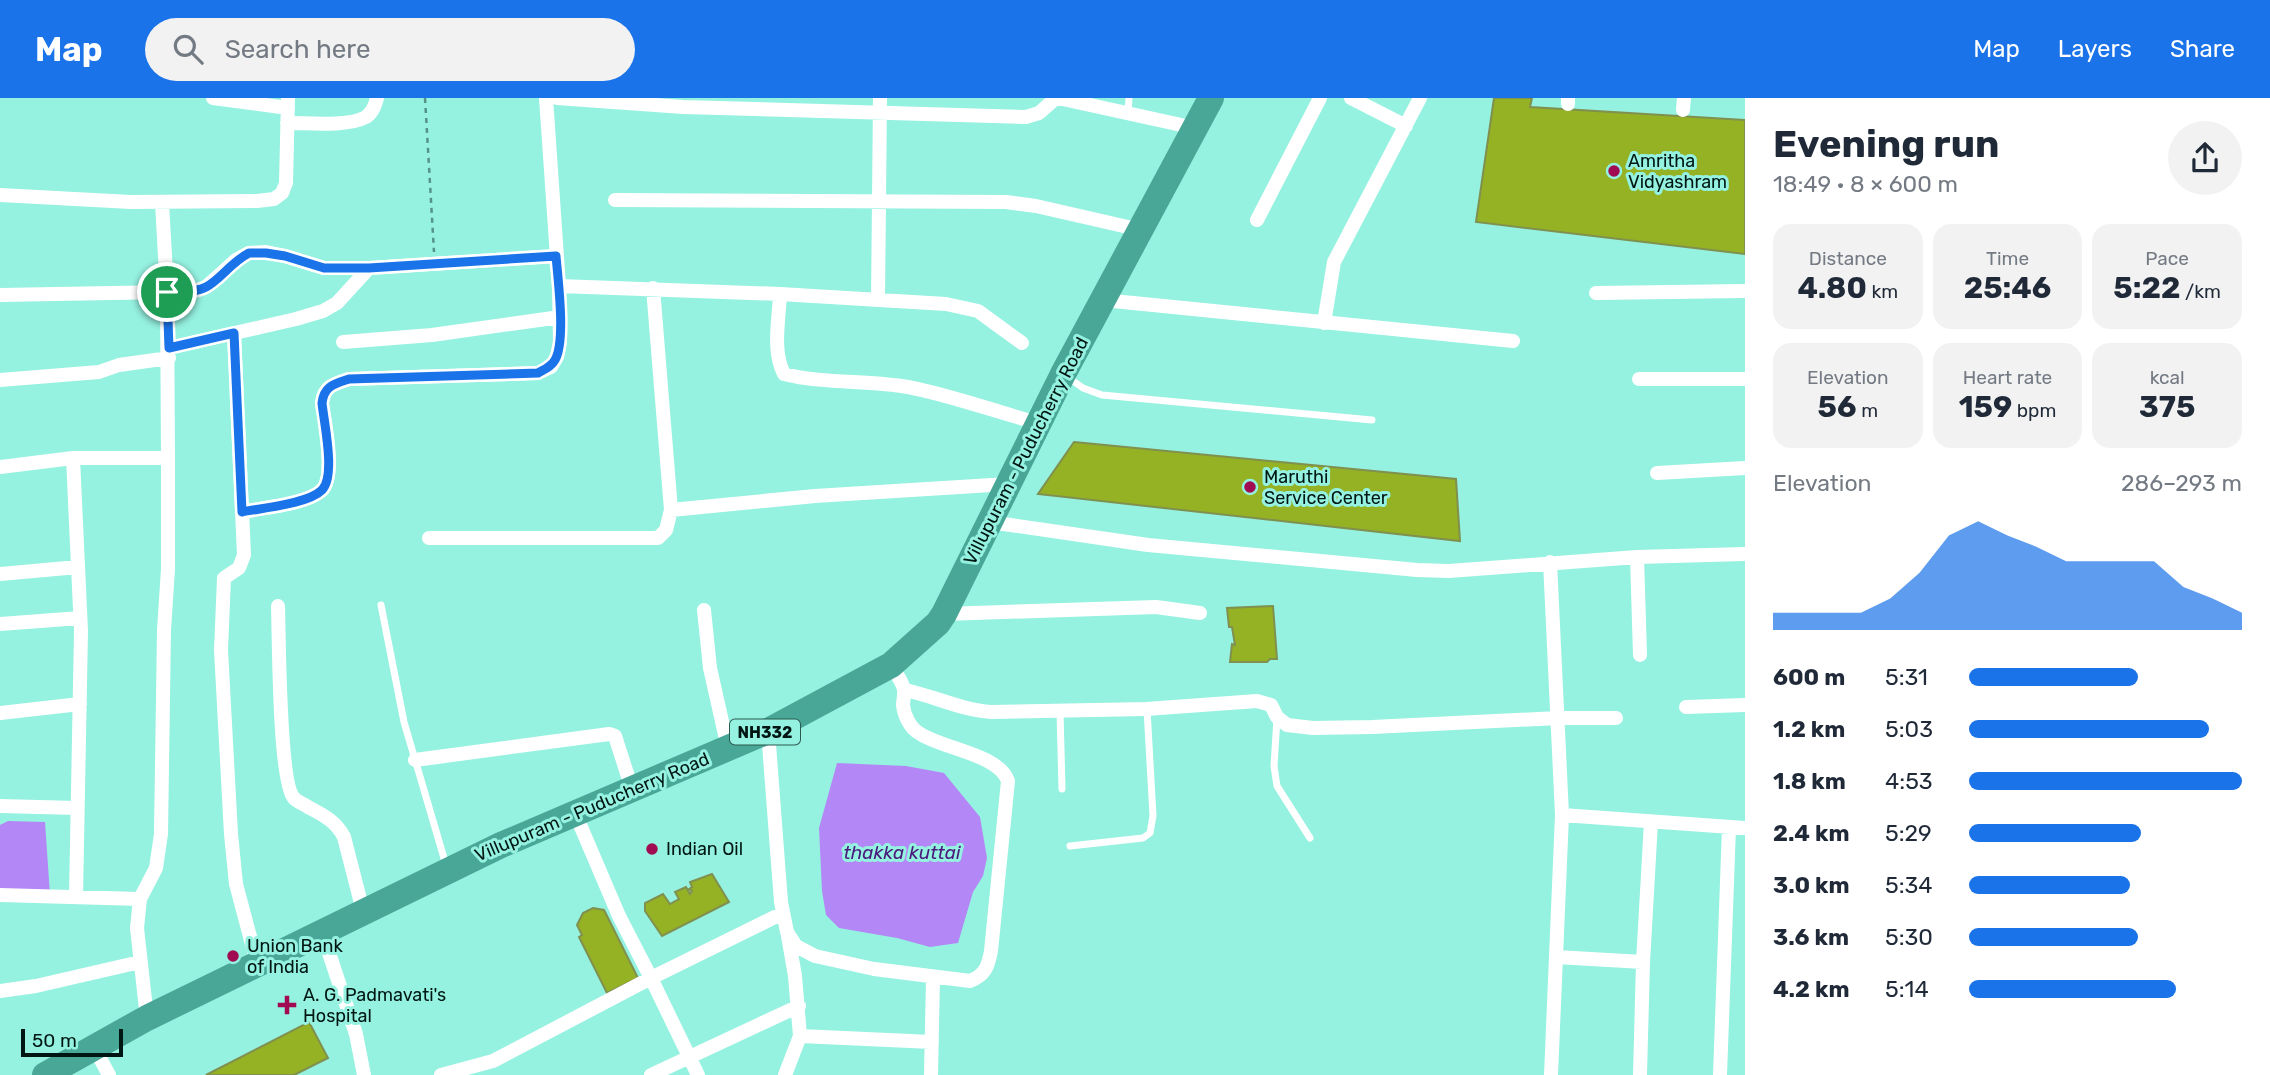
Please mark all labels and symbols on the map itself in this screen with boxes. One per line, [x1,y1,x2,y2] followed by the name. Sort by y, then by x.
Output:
[1628,150,1727,193] place label: Amritha Vidyashram
[1606,163,1622,179] marker: Amritha Vidyashram
[137,262,197,322] pin
[959,334,1093,568] street label: Villupuram - Puducherry Road
[1264,466,1388,509] place label: Maruthi Service Center
[1242,479,1258,495] marker: Maruthi Service Center
[730,720,800,744] road number: NH332
[471,748,713,866] street label: Villupuram - Puducherry Road
[666,838,743,860] place label: Indian Oil
[644,841,660,857] marker: Indian Oil
[843,841,961,864] water label: thakka kuttai
[247,935,343,978] place label: Union Bank of India
[225,948,241,964] marker: Union Bank of India
[303,984,446,1027] place label: A. G. Padmavati's Hospital
[277,995,297,1015] marker: A. G. Padmavati's Hospital
[21,1026,122,1058] scale bar

